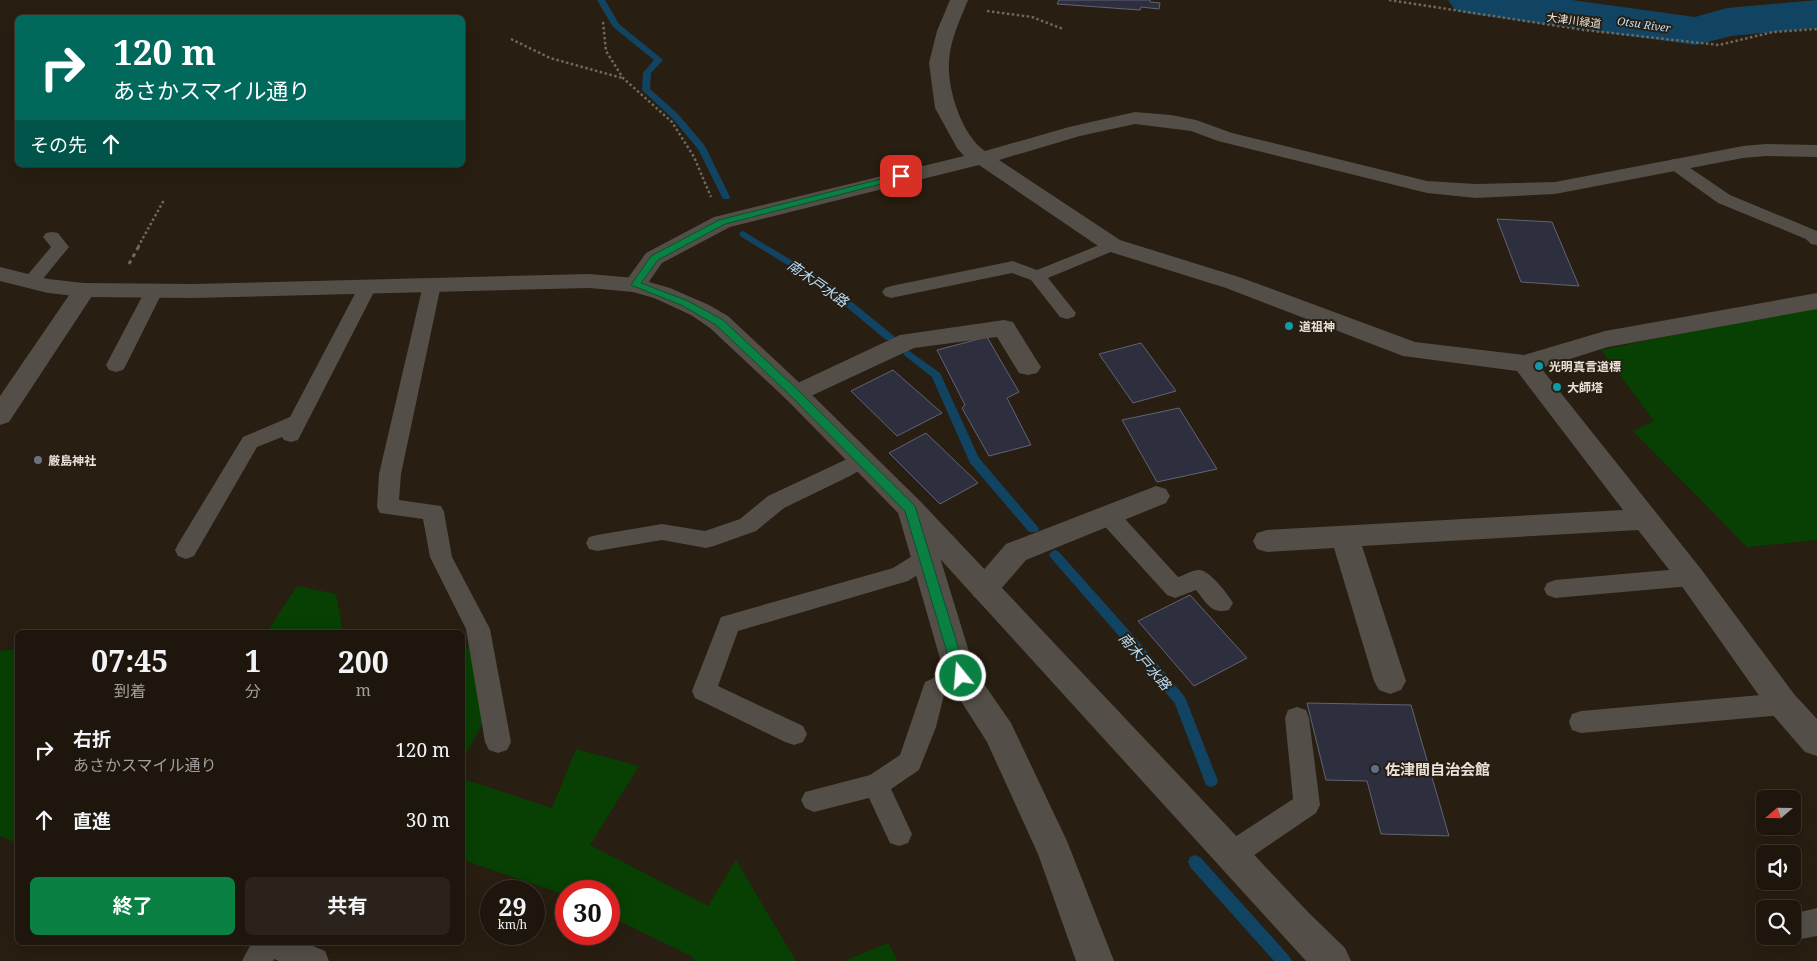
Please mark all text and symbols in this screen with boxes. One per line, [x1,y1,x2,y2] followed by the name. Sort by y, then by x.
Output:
[1546,9,1602,31] street label: 大津川緑道
[1616,13,1673,35] water label: Otsu River
[113,28,216,75] text: 120 m
[30,35,95,100] icon: right
[113,75,310,105] text: あさかスマイル通り
[97,130,125,158] icon: ahead
[30,132,87,158] text: その先
[880,155,922,197] pin
[887,162,915,190] icon: arrive
[784,255,853,311] water label: 南木戸水路
[1299,318,1335,335] place label: 道祖神
[1283,320,1295,332] marker: 道祖神
[1549,358,1621,375] place label: 光明真言道標
[1533,360,1545,372] marker: 光明真言道標
[1567,379,1603,396] place label: 大師塔
[1551,381,1563,393] marker: 大師塔
[48,452,96,469] place label: 厳島神社
[32,454,44,466] marker: 厳島神社
[1115,628,1176,694] water label: 南木戸水路
[91,640,168,681] text: 07:45
[245,640,262,681] text: 1
[338,641,389,682] text: 200
[934,649,986,701] position arrow
[356,679,371,701] text: m
[114,680,146,702] text: 到着
[245,680,261,702] text: 分
[73,726,111,752] text: 右折
[30,736,58,764] icon: right
[395,737,450,763] text: 120 m
[73,754,217,776] text: あさかスマイル通り
[1385,759,1490,779] place label: 佐津間自治会館
[1369,763,1381,775] marker: 佐津間自治会館
[1756,790,1801,835] north arrow
[1756,790,1801,945] map controls
[30,806,58,834] icon: ahead
[406,807,450,833] text: 30 m
[73,808,111,834] text: 直進
[1756,845,1801,890] button: sound
[30,877,235,935] button: 終了
[245,877,450,935] button: 共有
[555,880,620,945] speed limit sign: 30
[498,889,527,923] text: 29
[1756,900,1801,945] button: search
[498,916,527,933] text: km/h

